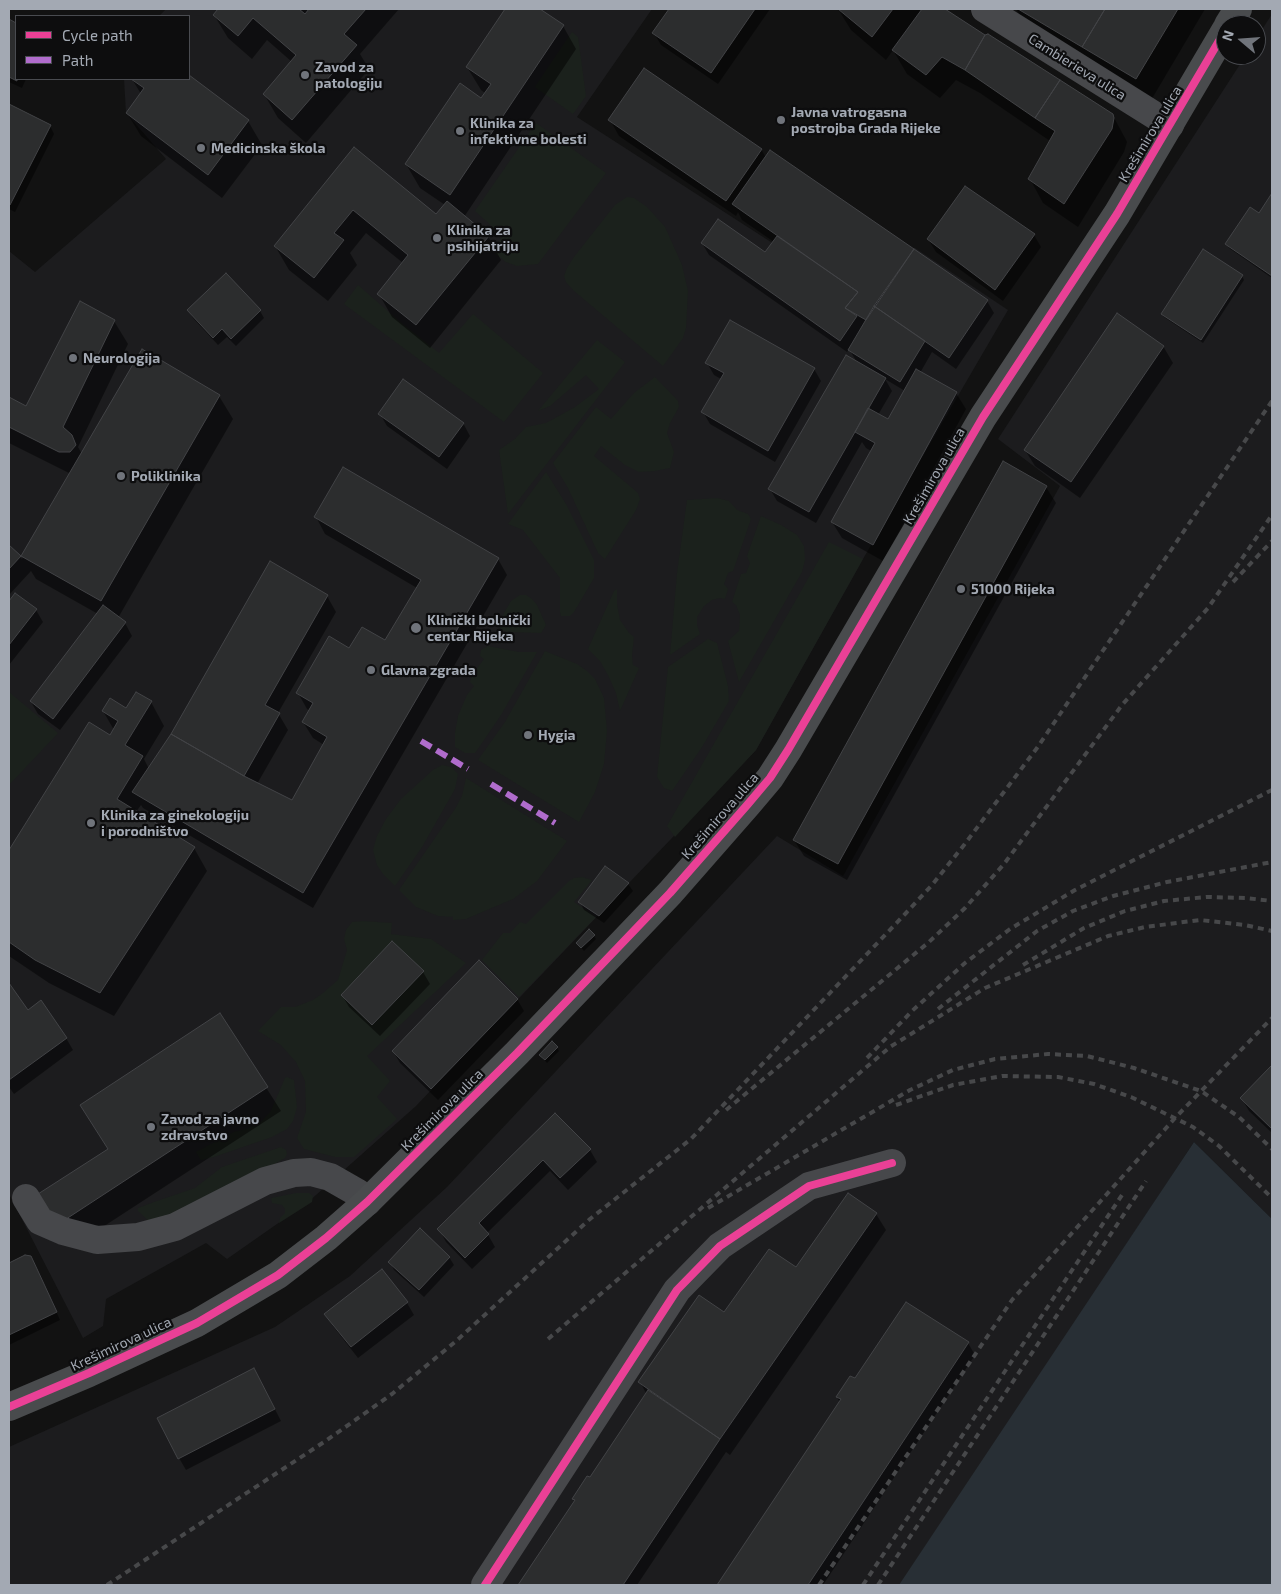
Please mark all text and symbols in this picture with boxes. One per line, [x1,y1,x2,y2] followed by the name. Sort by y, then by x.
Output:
[15,15,190,80] legend
[1216,15,1266,65] north arrow
[62,26,133,44] text: Cycle path
[1218,28,1237,43] text: N
[1025,30,1129,104] street label: Cambierieva ulica
[62,51,93,69] text: Path
[315,59,382,92] place label: Zavod za patologiju
[299,69,311,81] marker: Zavod za patologiju
[1115,83,1185,185] street label: Krešimirova ulica
[791,104,941,136] place label: Javna vatrogasna postrojba Grada Rijeke
[775,114,787,126] marker: Javna vatrogasna postrojba Grada Rijeke
[470,115,587,148] place label: Klinika za infektivne bolesti
[454,125,466,137] marker: Klinika za infektivne bolesti
[211,140,325,156] place label: Medicinska škola
[195,142,207,154] marker: Medicinska škola
[447,222,519,254] place label: Klinika za psihijatriju
[431,232,443,244] marker: Klinika za psihijatriju
[83,350,160,366] place label: Neurologija
[67,352,79,364] marker: Neurologija
[899,425,969,527] street label: Krešimirova ulica
[131,468,201,484] place label: Poliklinika
[115,470,127,482] marker: Poliklinika
[971,581,1055,597] place label: 51000 Rijeka
[955,583,967,595] marker: 51000 Rijeka
[427,612,531,644] place label: Klinički bolnički centar Rijeka
[409,621,423,635] marker: Klinički bolnički centar Rijeka
[381,662,476,678] place label: Glavna zgrada
[365,664,377,676] marker: Glavna zgrada
[538,727,575,743] place label: Hygia
[522,729,534,741] marker: Hygia
[678,769,762,863] street label: Krešimirova ulica
[101,807,249,840] place label: Klinika za ginekologiju i porodništvo
[85,817,97,829] marker: Klinika za ginekologiju i porodništvo
[397,1065,487,1155] street label: Krešimirova ulica
[161,1111,259,1144] place label: Zavod za javno zdravstvo
[145,1121,157,1133] marker: Zavod za javno zdravstvo
[68,1313,174,1375] street label: Krešimirova ulica

